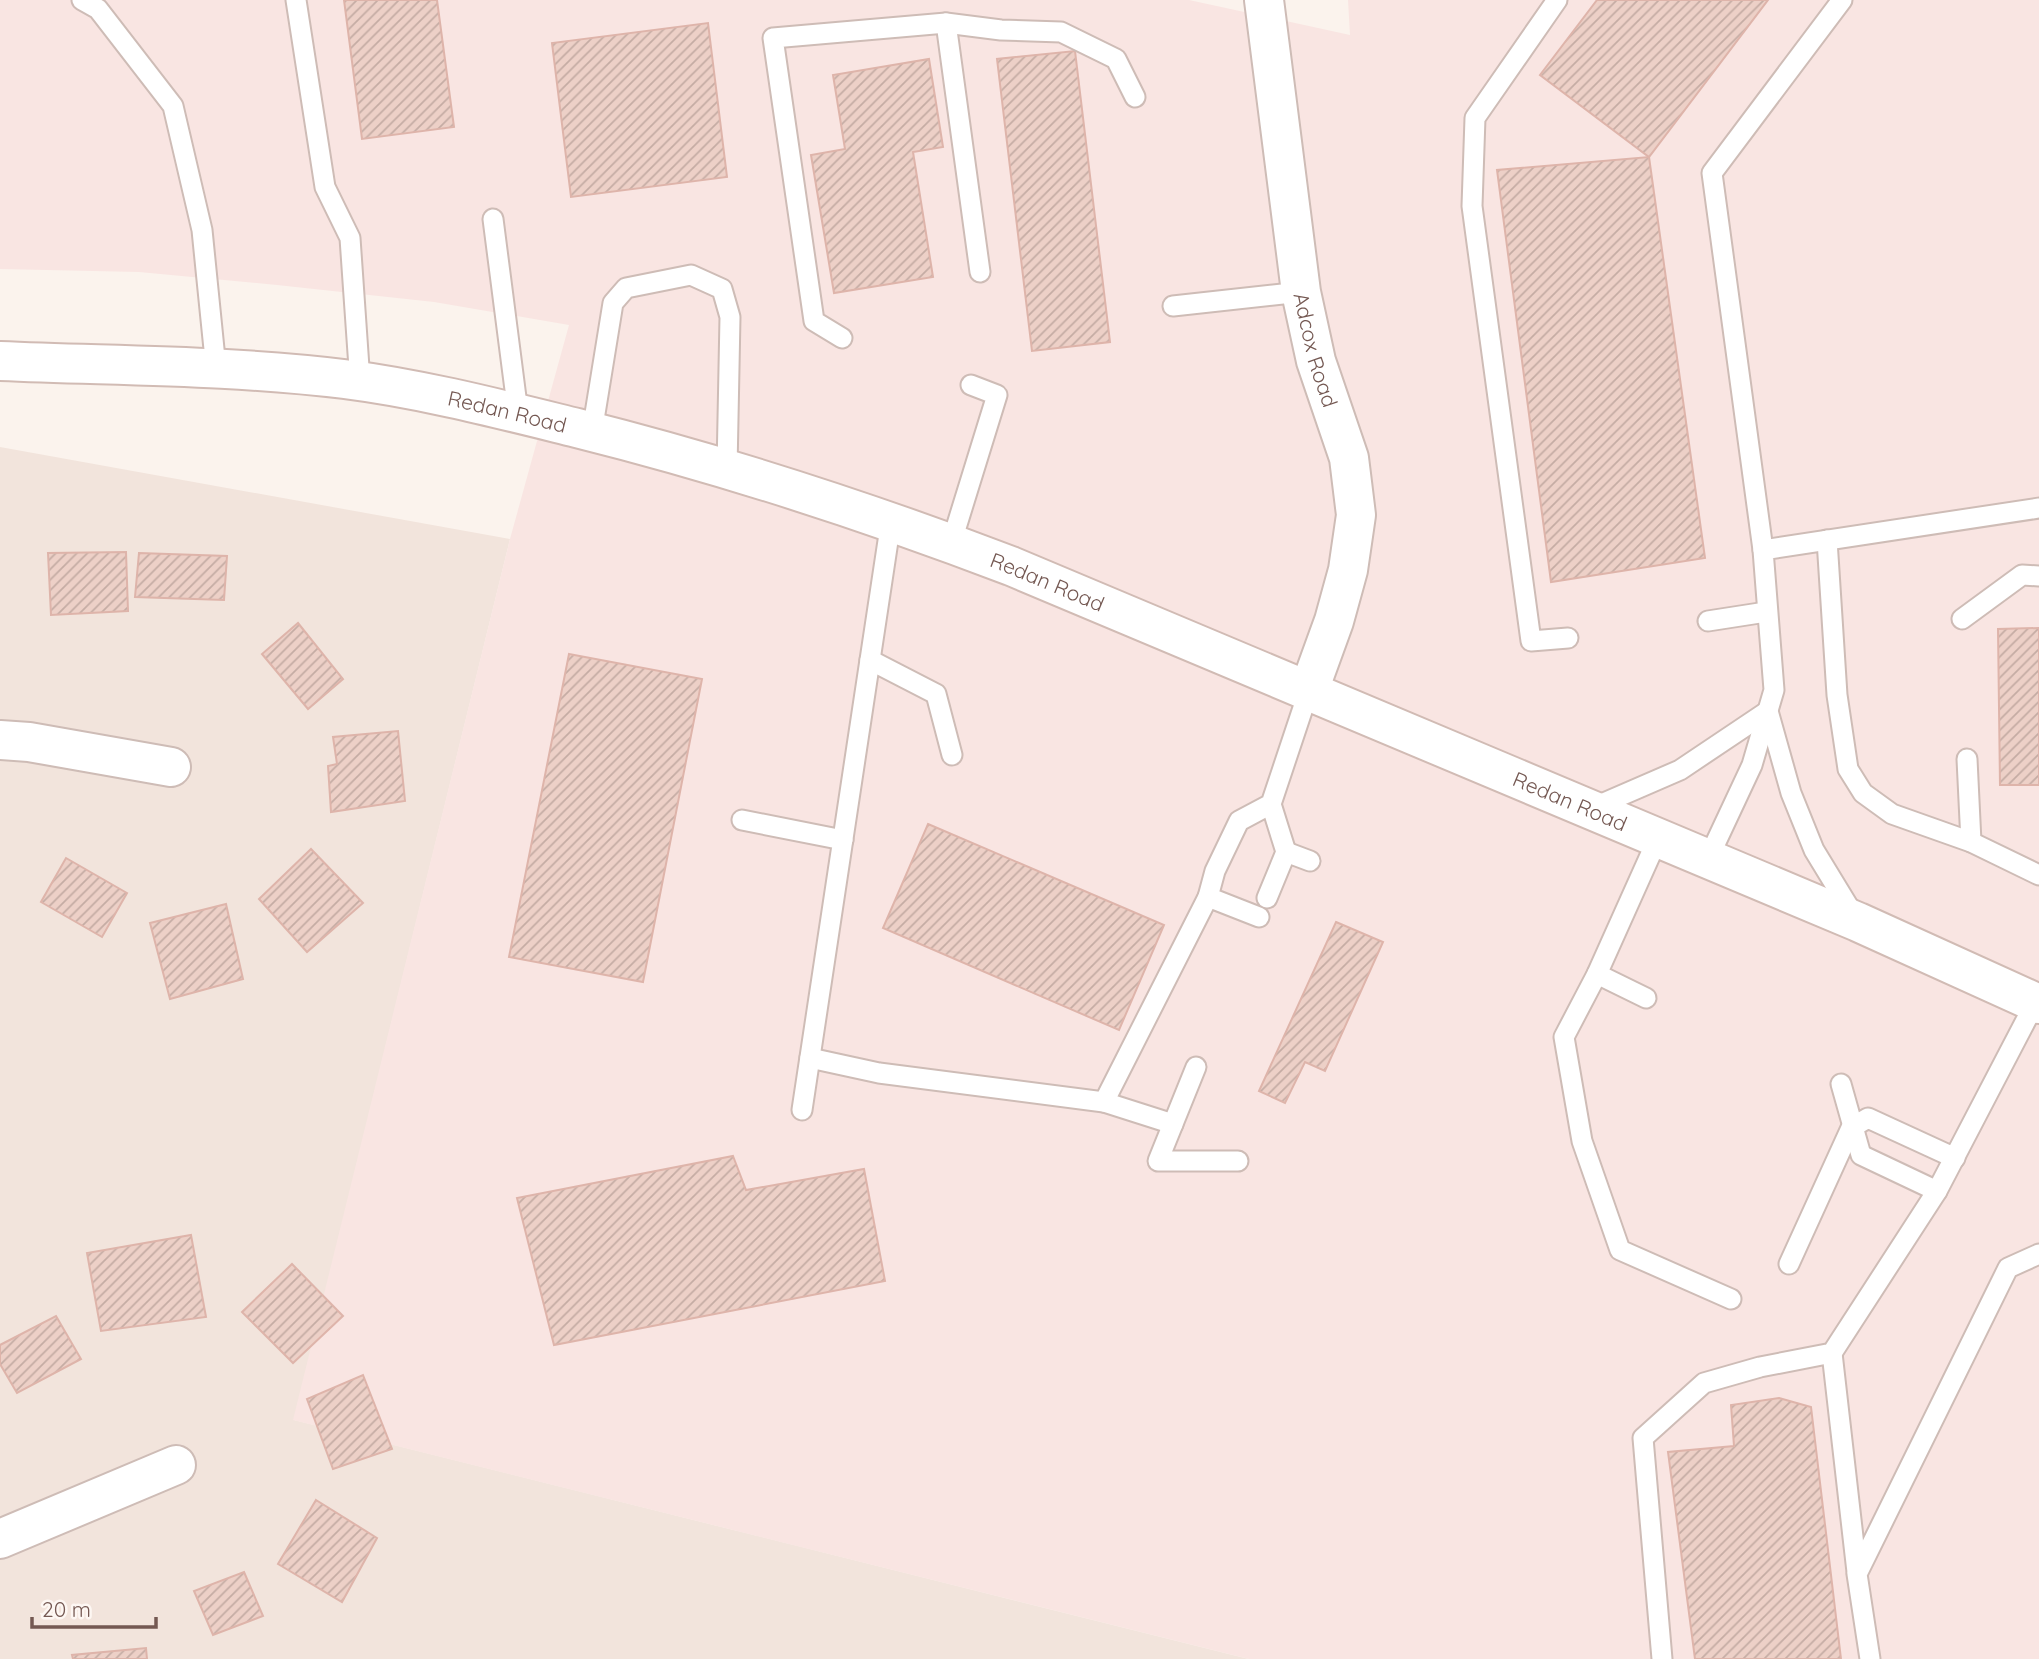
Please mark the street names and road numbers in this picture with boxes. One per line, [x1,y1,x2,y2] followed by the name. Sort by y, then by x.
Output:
[1288,290,1344,411] street label: Adcox Road
[445,385,569,438] street label: Redan Road
[987,546,1108,617] street label: Redan Road
[1509,766,1631,836] street label: Redan Road

